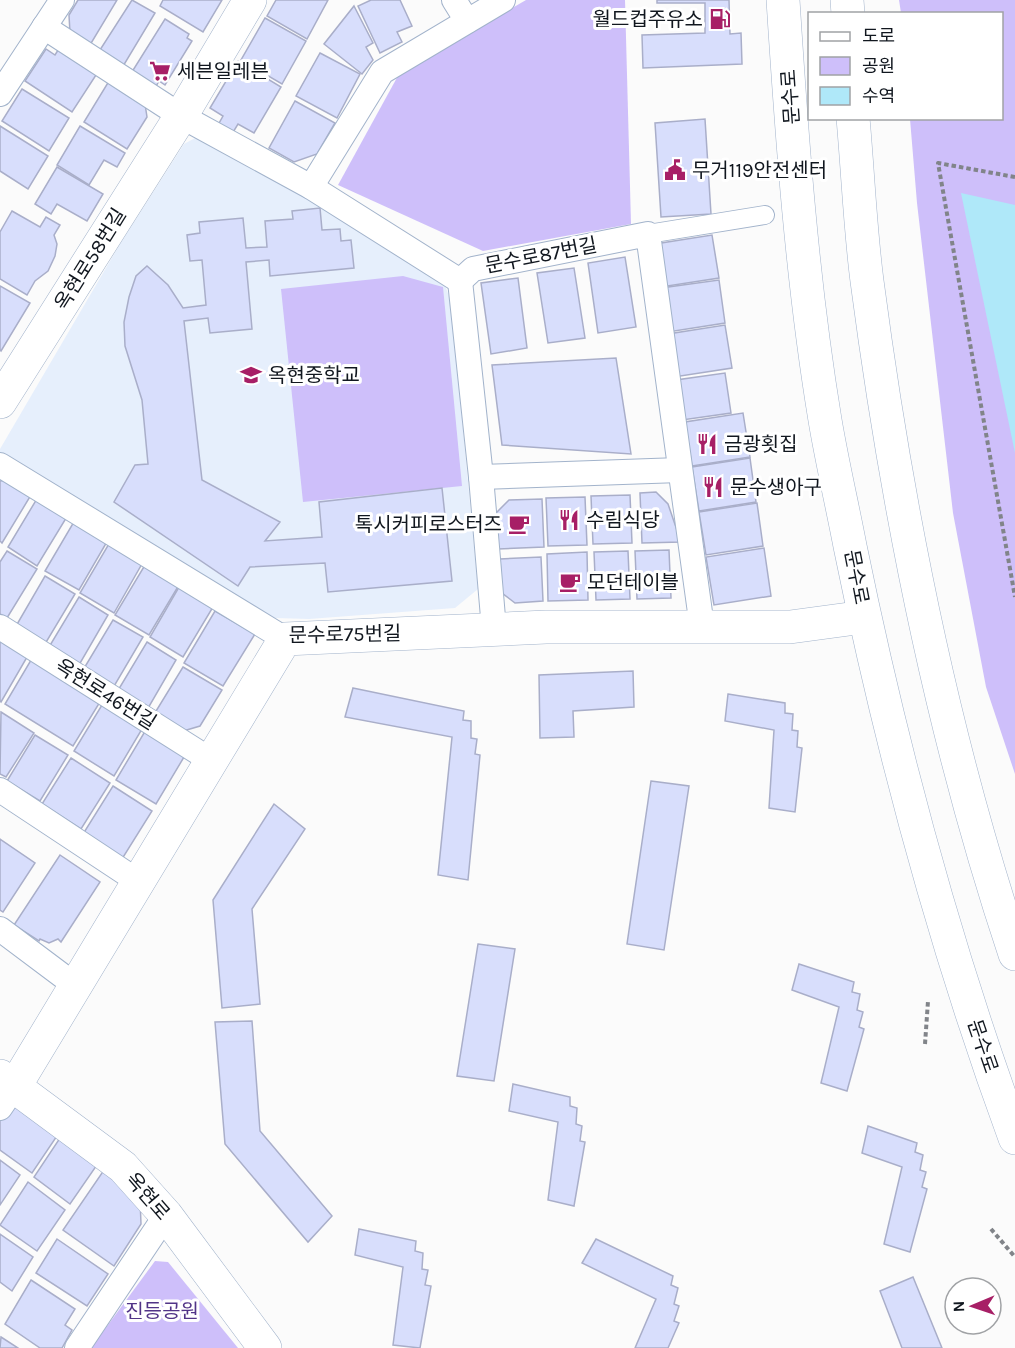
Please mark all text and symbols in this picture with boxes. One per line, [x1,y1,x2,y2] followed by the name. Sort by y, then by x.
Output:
[708,7,732,31] fuel station icon: 월드컵주유소
[593,8,703,31] place label: 월드컵주유소
[808,12,1003,120] legend
[862,25,895,47] text: 도로
[862,55,895,77] text: 공원
[148,59,172,83] supermarket icon: 세븐일레븐
[177,60,269,83] place label: 세븐일레븐
[777,69,804,125] street label: 문수로
[862,85,895,107] text: 수역
[663,158,687,182] public building icon: 무거119안전센터
[692,159,827,182] place label: 무거119안전센터
[50,204,131,314] street label: 옥현로58번길
[483,233,599,278] street label: 문수로87번길
[239,363,263,387] school or university icon: 옥현중학교
[268,364,360,387] place label: 옥현중학교
[695,432,719,456] restaurant icon: 금광횟집
[724,433,798,456] place label: 금광횟집
[701,475,725,499] restaurant icon: 문수생아구
[730,476,822,499] place label: 문수생아구
[557,508,581,532] restaurant icon: 수림식당
[586,509,660,532] place label: 수림식당
[507,512,531,536] cafe icon: 톡시커피로스터즈
[355,513,502,536] place label: 톡시커피로스터즈
[840,548,873,606] street label: 문수로
[558,570,582,594] cafe icon: 모던테이블
[587,571,679,594] place label: 모던테이블
[288,622,402,647] street label: 문수로75번길
[51,654,160,735] street label: 옥현로46번길
[963,1016,1002,1076] street label: 문수로
[121,1168,174,1225] street label: 옥현로
[943,1276,1003,1336] north arrow
[125,1300,199,1323] park label: 진등공원
[949,1300,968,1313] text: N

